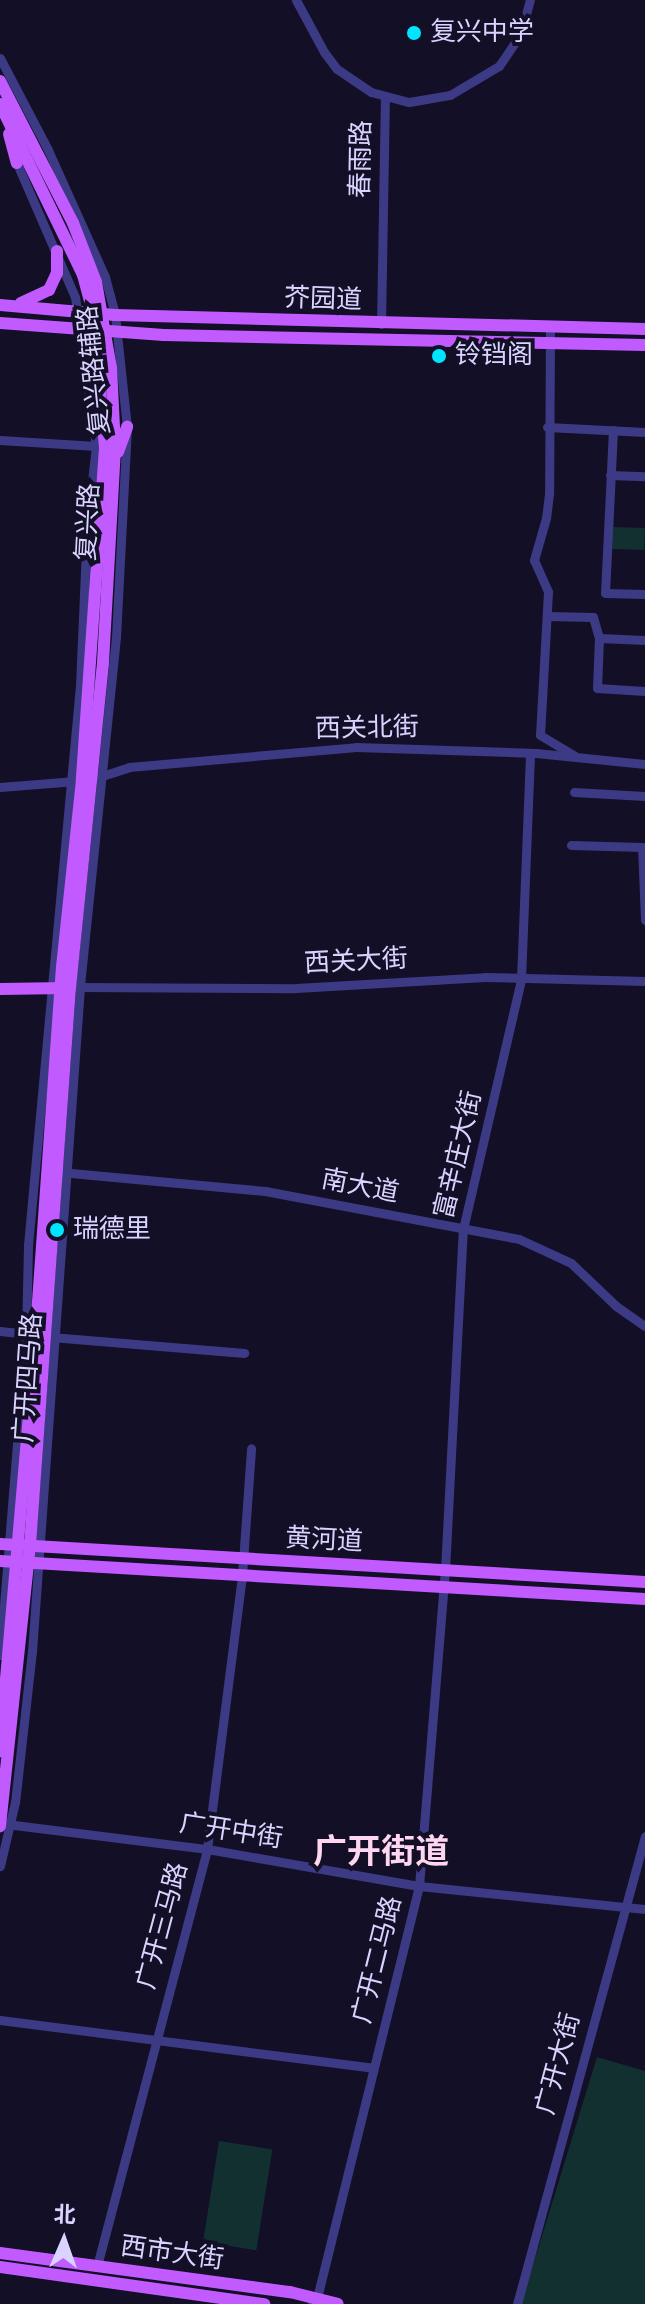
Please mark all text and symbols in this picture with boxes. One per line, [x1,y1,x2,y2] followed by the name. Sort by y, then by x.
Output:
[430,17,534,49] place label: 复兴中学
[405,24,423,42] marker: 复兴中学
[346,120,378,198] street label: 春雨路
[283,283,363,317] street label: 芥园道
[73,304,117,436] street label: 复兴路辅路
[455,340,533,372] place label: 铃铛阁
[430,347,448,365] marker: 铃铛阁
[71,482,107,562] street label: 复兴路
[315,712,419,746] street label: 西关北街
[303,944,409,980] street label: 西关大街
[429,1088,489,1222] street label: 富辛庄大街
[319,1164,401,1210] street label: 南大道
[73,1214,151,1246] place label: 瑞德里
[48,1221,66,1239] marker: 瑞德里
[9,1312,49,1444] street label: 广开四马路
[284,1523,364,1559] street label: 黄河道
[177,1808,285,1856] street label: 广开中街
[313,1833,449,1873] district label: 广开街道
[131,1859,195,1993] street label: 广开三马路
[347,1893,409,2027] street label: 广开二马路
[530,2010,588,2118] street label: 广开大街
[24,2200,104,2280] north arrow
[53,2202,76,2229] text: 北
[118,2231,226,2277] street label: 西市大街

